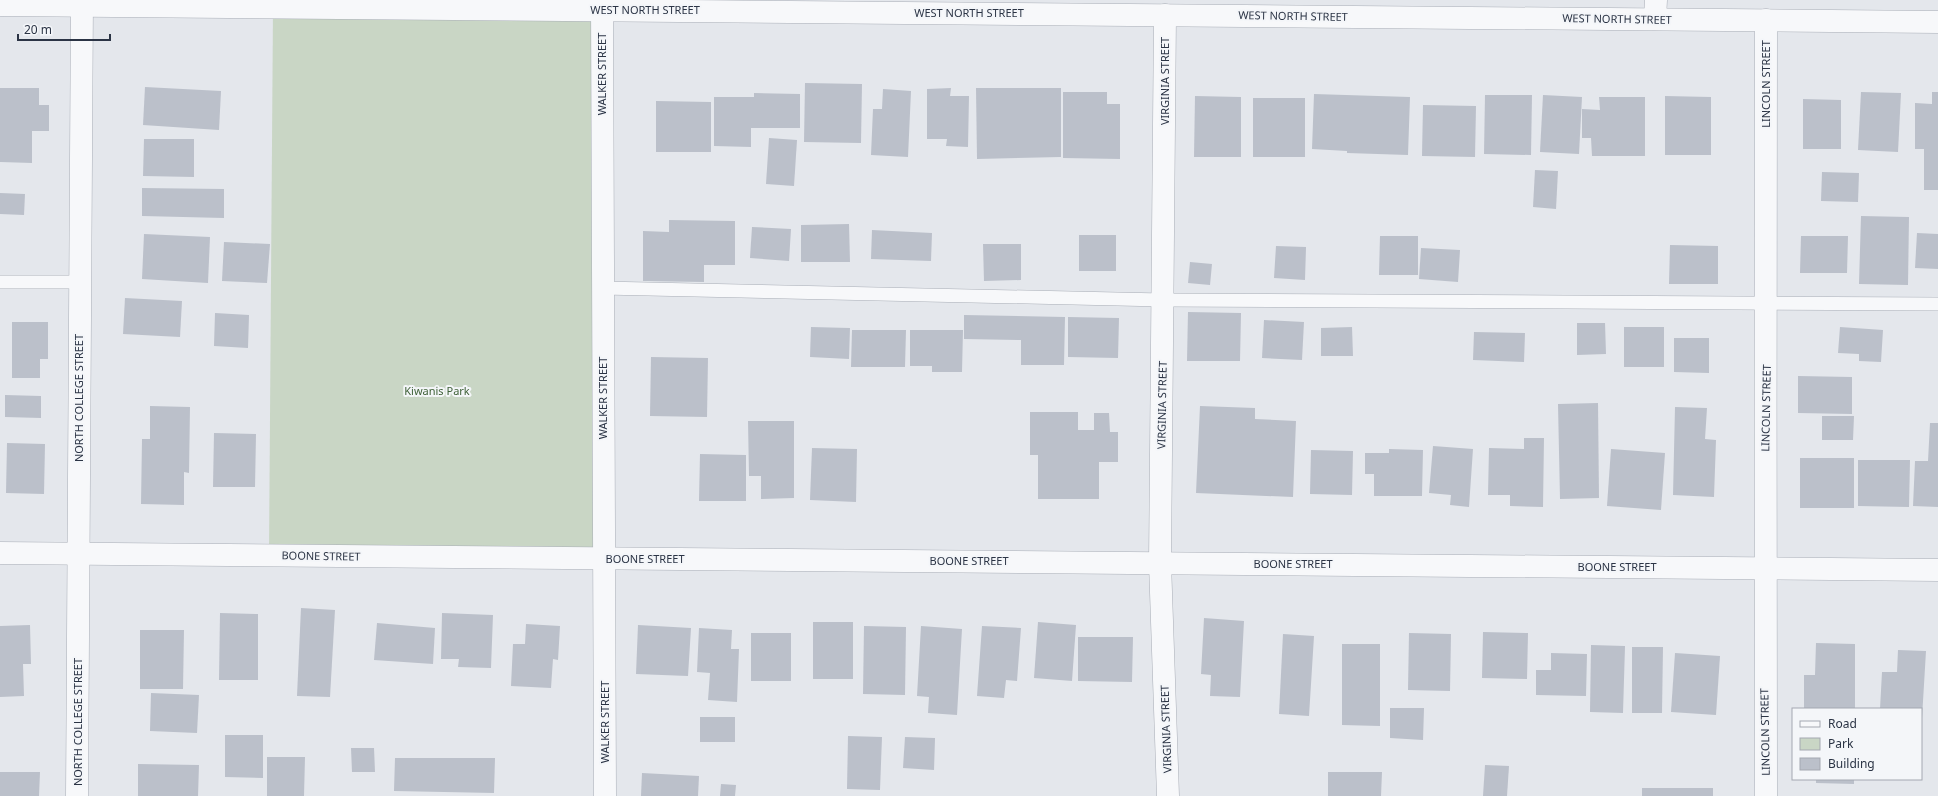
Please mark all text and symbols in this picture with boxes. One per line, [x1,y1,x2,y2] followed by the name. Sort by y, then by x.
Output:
[590,2,700,17] street label: WEST NORTH STREET
[914,5,1024,20] street label: WEST NORTH STREET
[1238,7,1348,24] street label: WEST NORTH STREET
[1562,10,1672,27] street label: WEST NORTH STREET
[18,16,110,42] scale bar
[24,21,52,38] text: 20 m
[594,33,609,115] street label: WALKER STREET
[1157,37,1172,125] street label: VIRGINIA STREET
[1758,40,1773,128] street label: LINCOLN STREET
[71,334,86,462] street label: NORTH COLLEGE STREET
[595,357,610,439] street label: WALKER STREET
[1153,361,1170,449] street label: VIRGINIA STREET
[1757,364,1774,452] street label: LINCOLN STREET
[404,383,470,398] park label: Kiwanis Park
[281,547,361,564] street label: BOONE STREET
[605,551,685,566] street label: BOONE STREET
[929,553,1009,568] street label: BOONE STREET
[1253,556,1333,571] street label: BOONE STREET
[1577,559,1657,574] street label: BOONE STREET
[70,658,85,786] street label: NORTH COLLEGE STREET
[597,681,612,763] street label: WALKER STREET
[1156,685,1175,773] street label: VIRGINIA STREET
[1756,688,1773,776] street label: LINCOLN STREET
[1792,708,1922,780] legend
[1828,715,1857,732] text: Road
[1828,735,1854,752] text: Park
[1828,755,1875,772] text: Building

